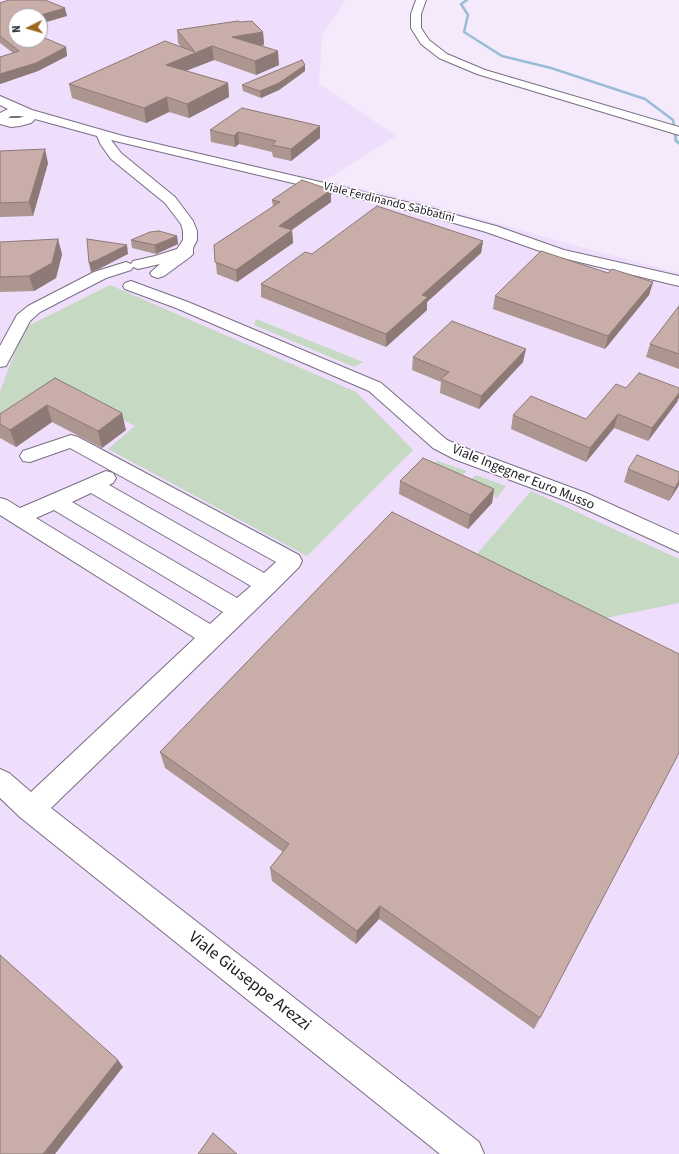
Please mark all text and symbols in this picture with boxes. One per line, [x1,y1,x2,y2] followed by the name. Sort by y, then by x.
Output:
[8,8,48,48] north arrow
[9,25,24,33] text: N
[322,180,456,226] street label: Viale Ferdinando Sabbatini
[449,442,597,514] street label: Viale Ingegner Euro Musso
[184,928,314,1036] street label: Viale Giuseppe Arezzi

